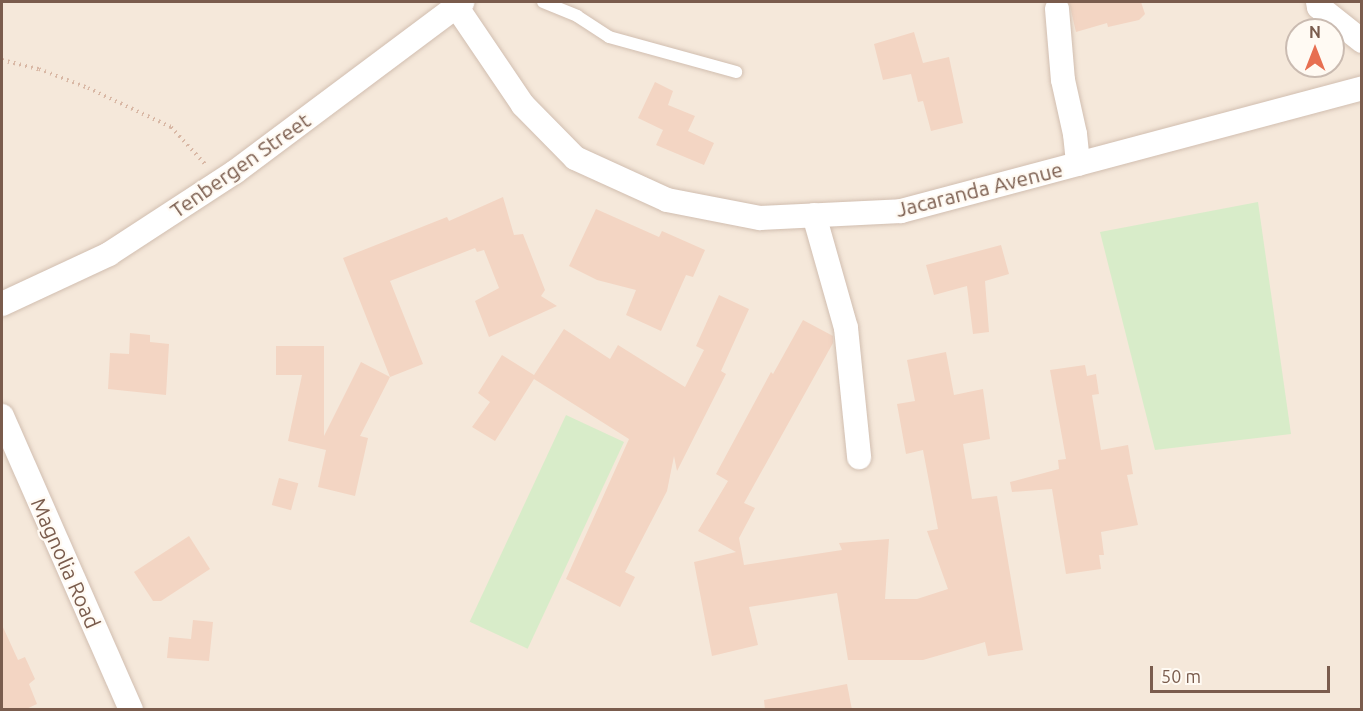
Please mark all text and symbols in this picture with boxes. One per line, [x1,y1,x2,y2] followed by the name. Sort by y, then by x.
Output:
[1285,18,1345,78] north arrow
[1309,23,1321,41] text: N
[165,107,315,223] street label: Tenbergen Street
[893,156,1065,222] street label: Jacaranda Avenue
[26,494,106,632] street label: Magnolia Road
[1153,654,1333,692] scale bar
[1161,666,1201,686] text: 50 m

